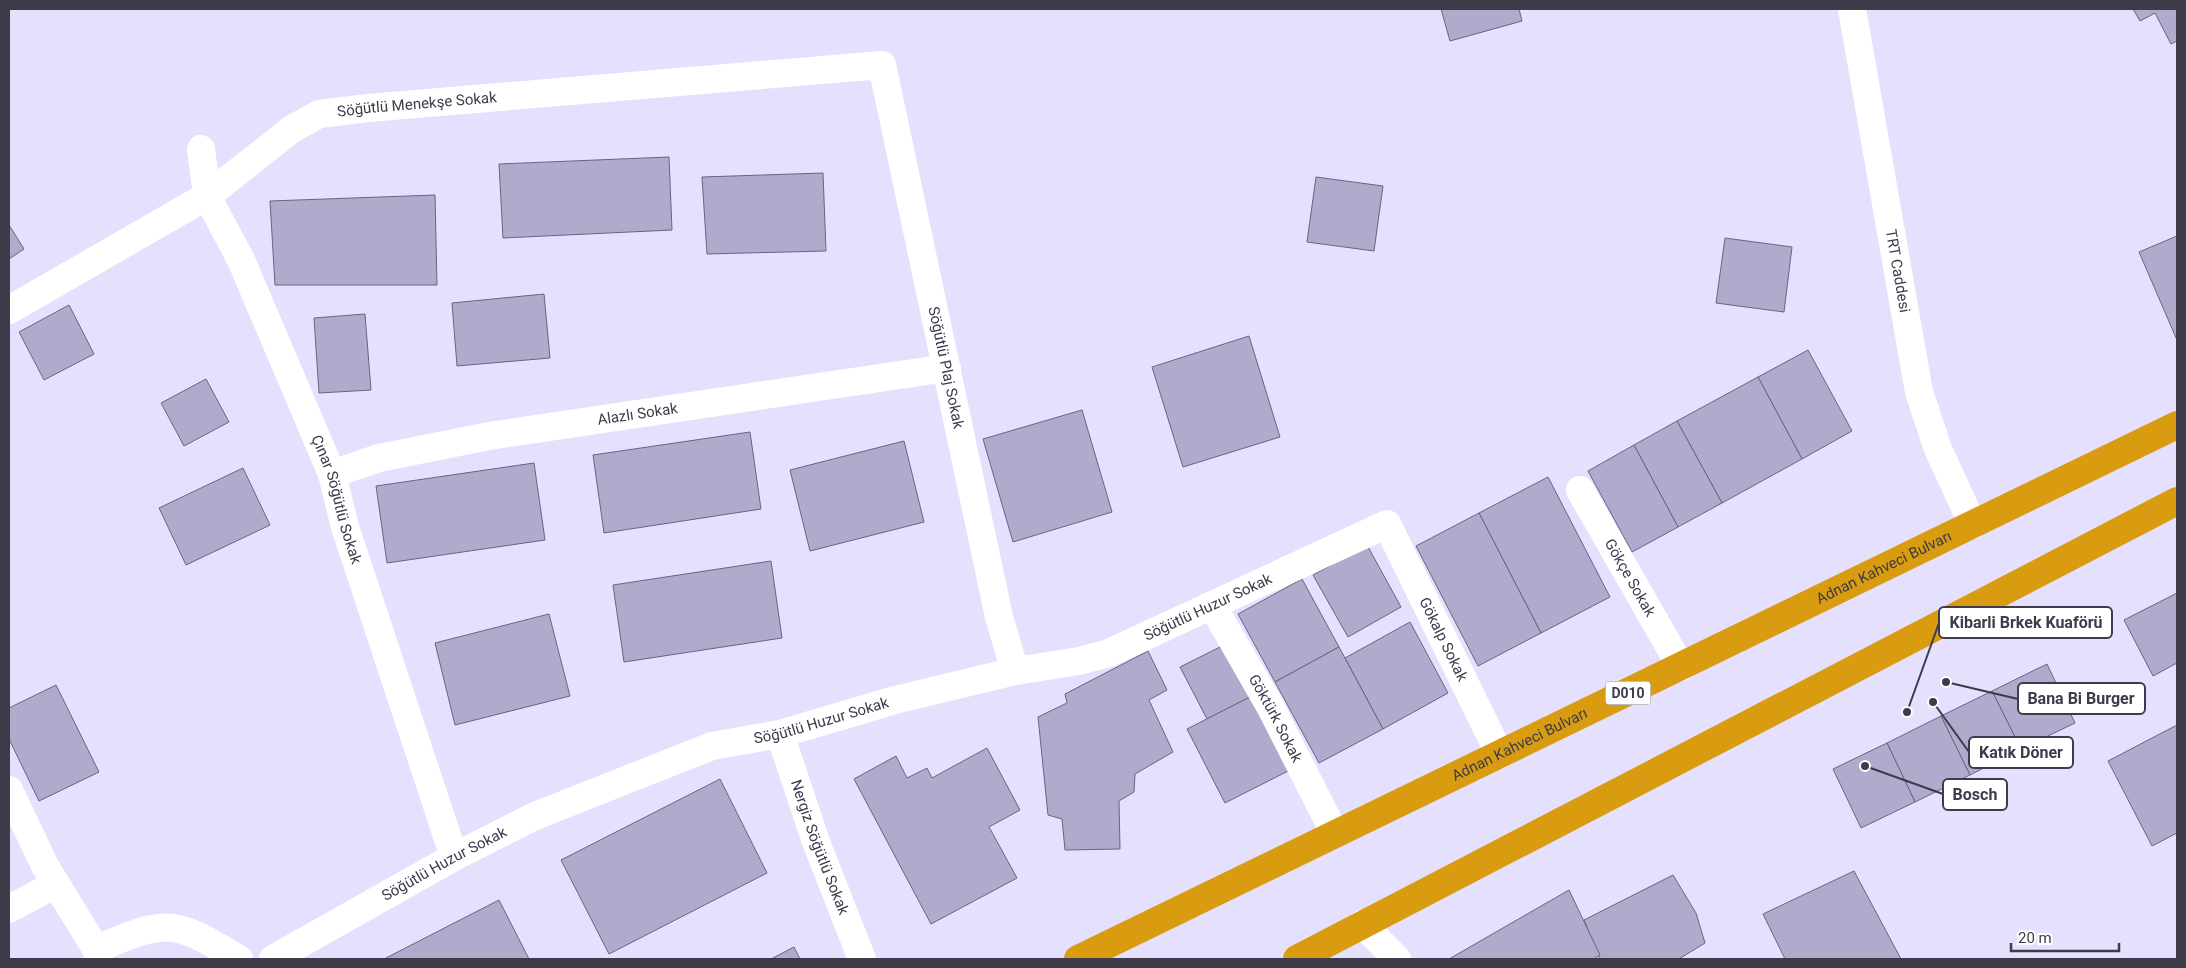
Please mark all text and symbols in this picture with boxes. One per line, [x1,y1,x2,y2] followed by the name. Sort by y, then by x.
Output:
[336,88,498,121] street label: Söğütlü Menekşe Sokak
[1882,228,1914,314] street label: TRT Caddesi
[924,305,968,431] street label: Söğütlü Plaj Sokak
[596,399,679,429] street label: Alazlı Sokak
[307,432,366,567] street label: Çınar Söğütlü Sokak
[1813,527,1955,608] street label: Adnan Kahveci Bulvarı
[1601,536,1660,620] street label: Gökçe Sokak
[1141,570,1275,645] street label: Söğütlü Huzur Sokak
[1415,594,1472,685] street label: Gökalp Sokak
[1939,607,2112,638] callout: Kibarli Brkek Kuaförü
[1950,613,2103,632] text: Kibarli Brkek Kuaförü
[1245,671,1306,766] street label: Göktürk Sokak
[1606,681,1650,704] road number: D010
[2018,683,2145,714] callout: Bana Bi Burger
[2027,689,2135,708] text: Bana Bi Burger
[752,693,891,747] street label: Söğütlü Huzur Sokak
[1449,704,1590,785] street label: Adnan Kahveci Bulvarı
[1969,737,2073,768] callout: Katık Döner
[1979,743,2063,762] text: Katık Döner
[787,777,853,918] street label: Nergiz Söğütlü Sokak
[1943,779,2007,810] callout: Bosch
[1953,785,1997,804] text: Bosch
[379,823,510,905] street label: Söğütlü Huzur Sokak
[2011,920,2118,952] scale bar
[2018,929,2052,947] text: 20 m

